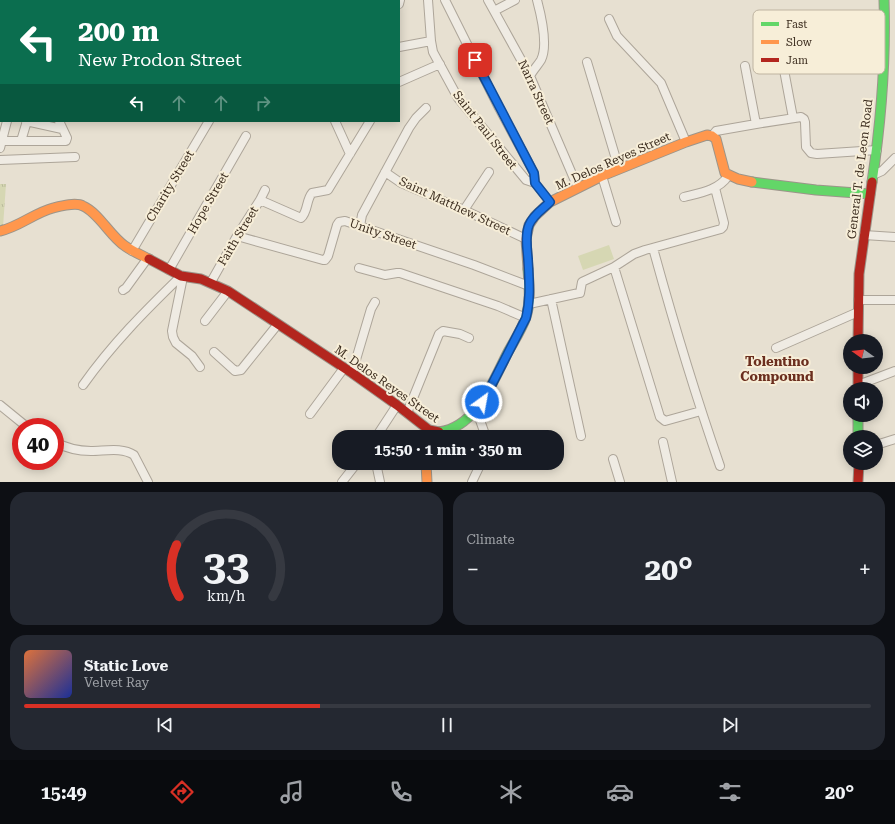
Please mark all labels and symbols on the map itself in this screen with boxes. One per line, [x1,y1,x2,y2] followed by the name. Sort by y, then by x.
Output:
[753,10,885,74] legend
[786,18,807,31] text: Fast
[786,36,813,49] text: Slow
[458,43,492,77] pin
[786,54,808,67] text: Jam
[515,57,557,127] street label: Narra Street
[450,88,520,172] street label: Saint Paul Street
[844,98,876,240] street label: General T. de Leon Road
[553,129,673,193] street label: M. Delos Reyes Street
[143,147,197,224] street label: Charity Street
[185,169,232,236] street label: Hope Street
[397,174,513,238] street label: Saint Matthew Street
[215,203,261,268] street label: Faith Street
[348,216,419,252] street label: Unity Street
[843,334,883,374] north arrow
[332,343,442,426] street label: M. Delos Reyes Street
[740,354,814,384] district label: Tolentino Compound
[461,381,503,423] position arrow
[12,418,64,470] speed limit sign: 40

